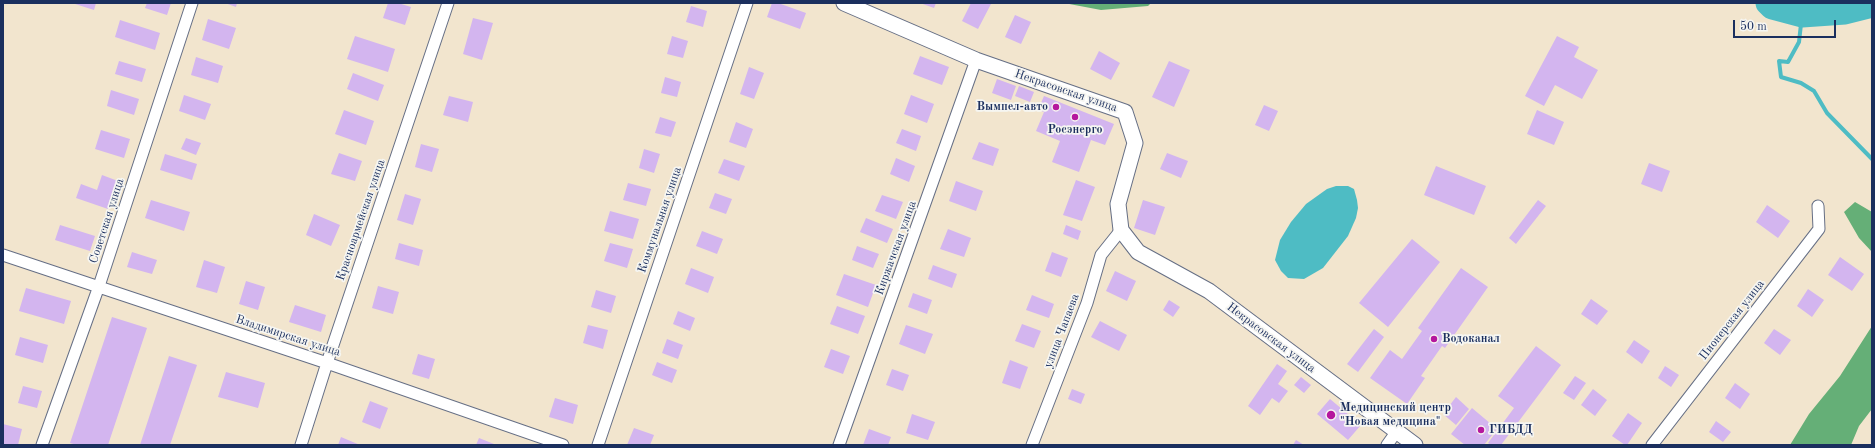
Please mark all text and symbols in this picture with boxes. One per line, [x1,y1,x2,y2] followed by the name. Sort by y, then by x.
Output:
[1735,12,1838,38] scale bar
[1740,21,1767,33] text: 50 m
[1013,67,1119,115] street label: Некрасовская улица
[976,100,1048,114] place label: Вымпел-авто
[1051,102,1061,112] marker: Вымпел-авто
[1070,112,1080,122] marker: Росэнерго
[1047,123,1103,137] place label: Росэнерго
[333,158,389,282] street label: Красноармейская улица
[635,165,685,275] street label: Коммунальная улица
[86,177,128,265] street label: Советская улица
[872,199,920,297] street label: Киржачская улица
[1696,277,1768,363] street label: Пионерская улица
[1041,292,1083,370] street label: улица Чапаева
[1224,300,1318,376] street label: Некрасовская улица
[234,312,342,360] street label: Владимирская улица
[1442,332,1500,346] place label: Водоканал
[1429,334,1439,344] marker: Водоканал
[1340,401,1451,429] place label: Медицинский центр "Новая медицина"
[1325,409,1337,421] marker: Медицинский центр "Новая медицина"
[1489,423,1533,437] place label: ГИБДД
[1476,425,1486,435] marker: ГИБДД

